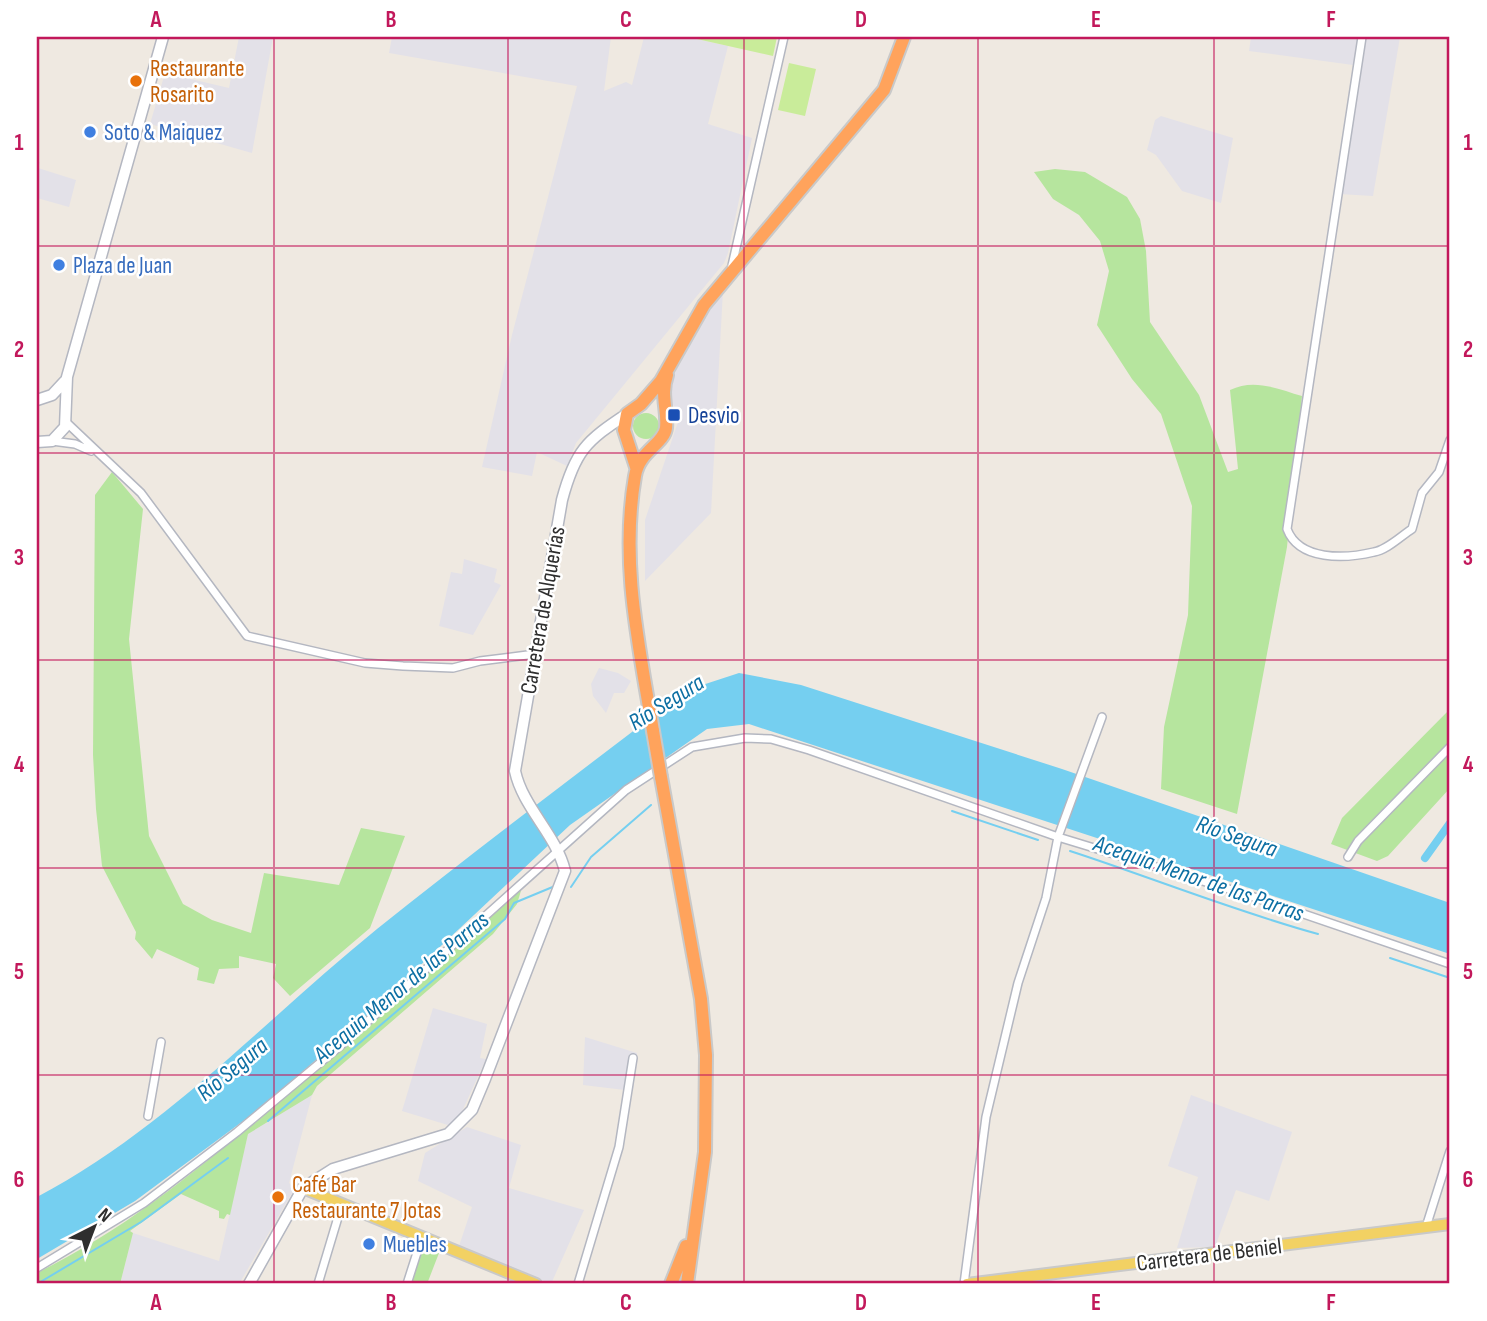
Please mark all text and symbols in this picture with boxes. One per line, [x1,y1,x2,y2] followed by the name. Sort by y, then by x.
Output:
[150,6,163,34] text: A
[386,6,397,34] text: B
[620,6,632,34] text: C
[855,6,867,34] text: D
[1091,6,1101,34] text: E
[1326,6,1336,34] text: F
[150,55,244,109] place label: Restaurante Rosarito
[128,73,144,89] marker: Restaurante Rosarito
[104,119,222,147] place label: Soto & Maiquez
[82,124,98,140] marker: Soto & Maiquez
[14,129,24,157] text: 1
[1463,129,1473,157] text: 1
[73,252,172,280] place label: Plaza de Juan
[51,257,67,273] marker: Plaza de Juan
[14,336,24,364] text: 2
[1463,336,1473,364] text: 2
[688,402,739,430] place label: Desvio
[666,407,682,423] marker: Desvio
[514,524,572,696] street label: Carretera de Alquerías
[14,544,24,572] text: 3
[1463,544,1473,572] text: 3
[623,668,710,737] water label: Río Segura
[14,751,25,779] text: 4
[1463,751,1474,779] text: 4
[1192,809,1281,864] water label: Río Segura
[1089,829,1308,928] water label: Acequia Menor de las Parras
[307,905,495,1070] water label: Acequia Menor de las Parras
[14,958,24,986] text: 5
[1463,958,1473,986] text: 5
[191,1031,274,1107] water label: Río Segura
[14,1166,24,1194] text: 6
[1463,1166,1473,1194] text: 6
[292,1171,441,1225] place label: Café Bar Restaurante 7 Jotas
[270,1189,286,1205] marker: Café Bar Restaurante 7 Jotas
[60,1192,130,1262] north arrow
[93,1204,116,1227] text: N
[383,1231,447,1259] place label: Muebles
[1135,1232,1283,1278] street label: Carretera de Beniel
[361,1236,377,1252] marker: Muebles
[150,1289,163,1317] text: A
[386,1289,397,1317] text: B
[620,1289,632,1317] text: C
[855,1289,867,1317] text: D
[1091,1289,1101,1317] text: E
[1326,1289,1336,1317] text: F

